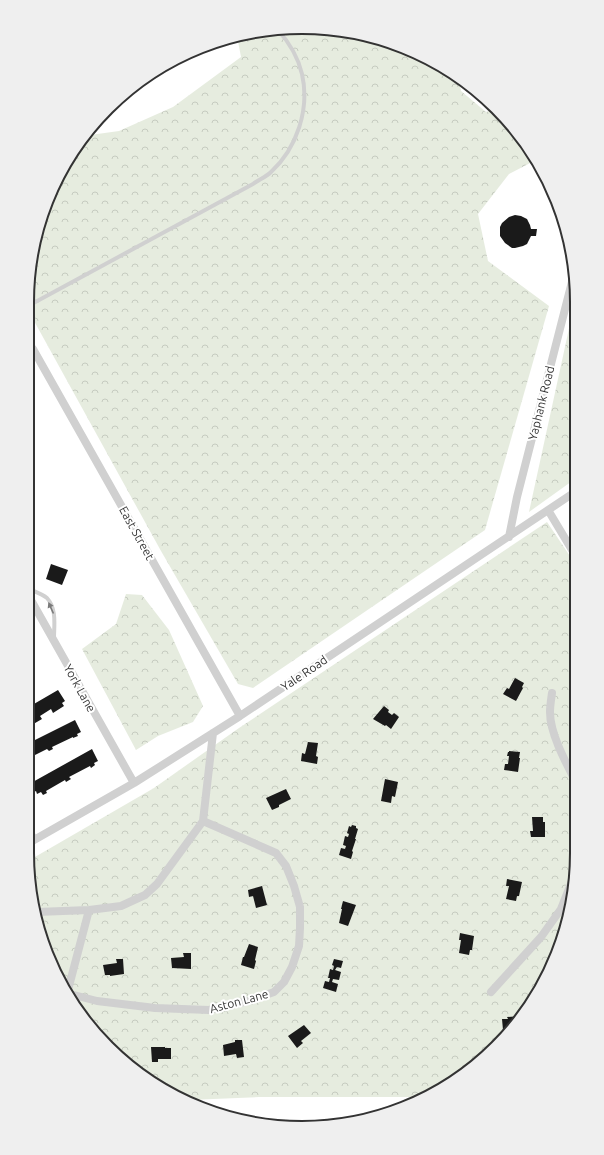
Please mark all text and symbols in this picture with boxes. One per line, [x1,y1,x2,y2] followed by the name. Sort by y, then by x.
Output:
[525,365,557,441] street label: Yaphank Road
[117,504,157,562] street label: East Street
[48,601,54,613] one-way arrow
[278,653,330,693] street label: Yale Road
[62,662,98,714] street label: York Lane
[208,987,270,1015] street label: Aston Lane

